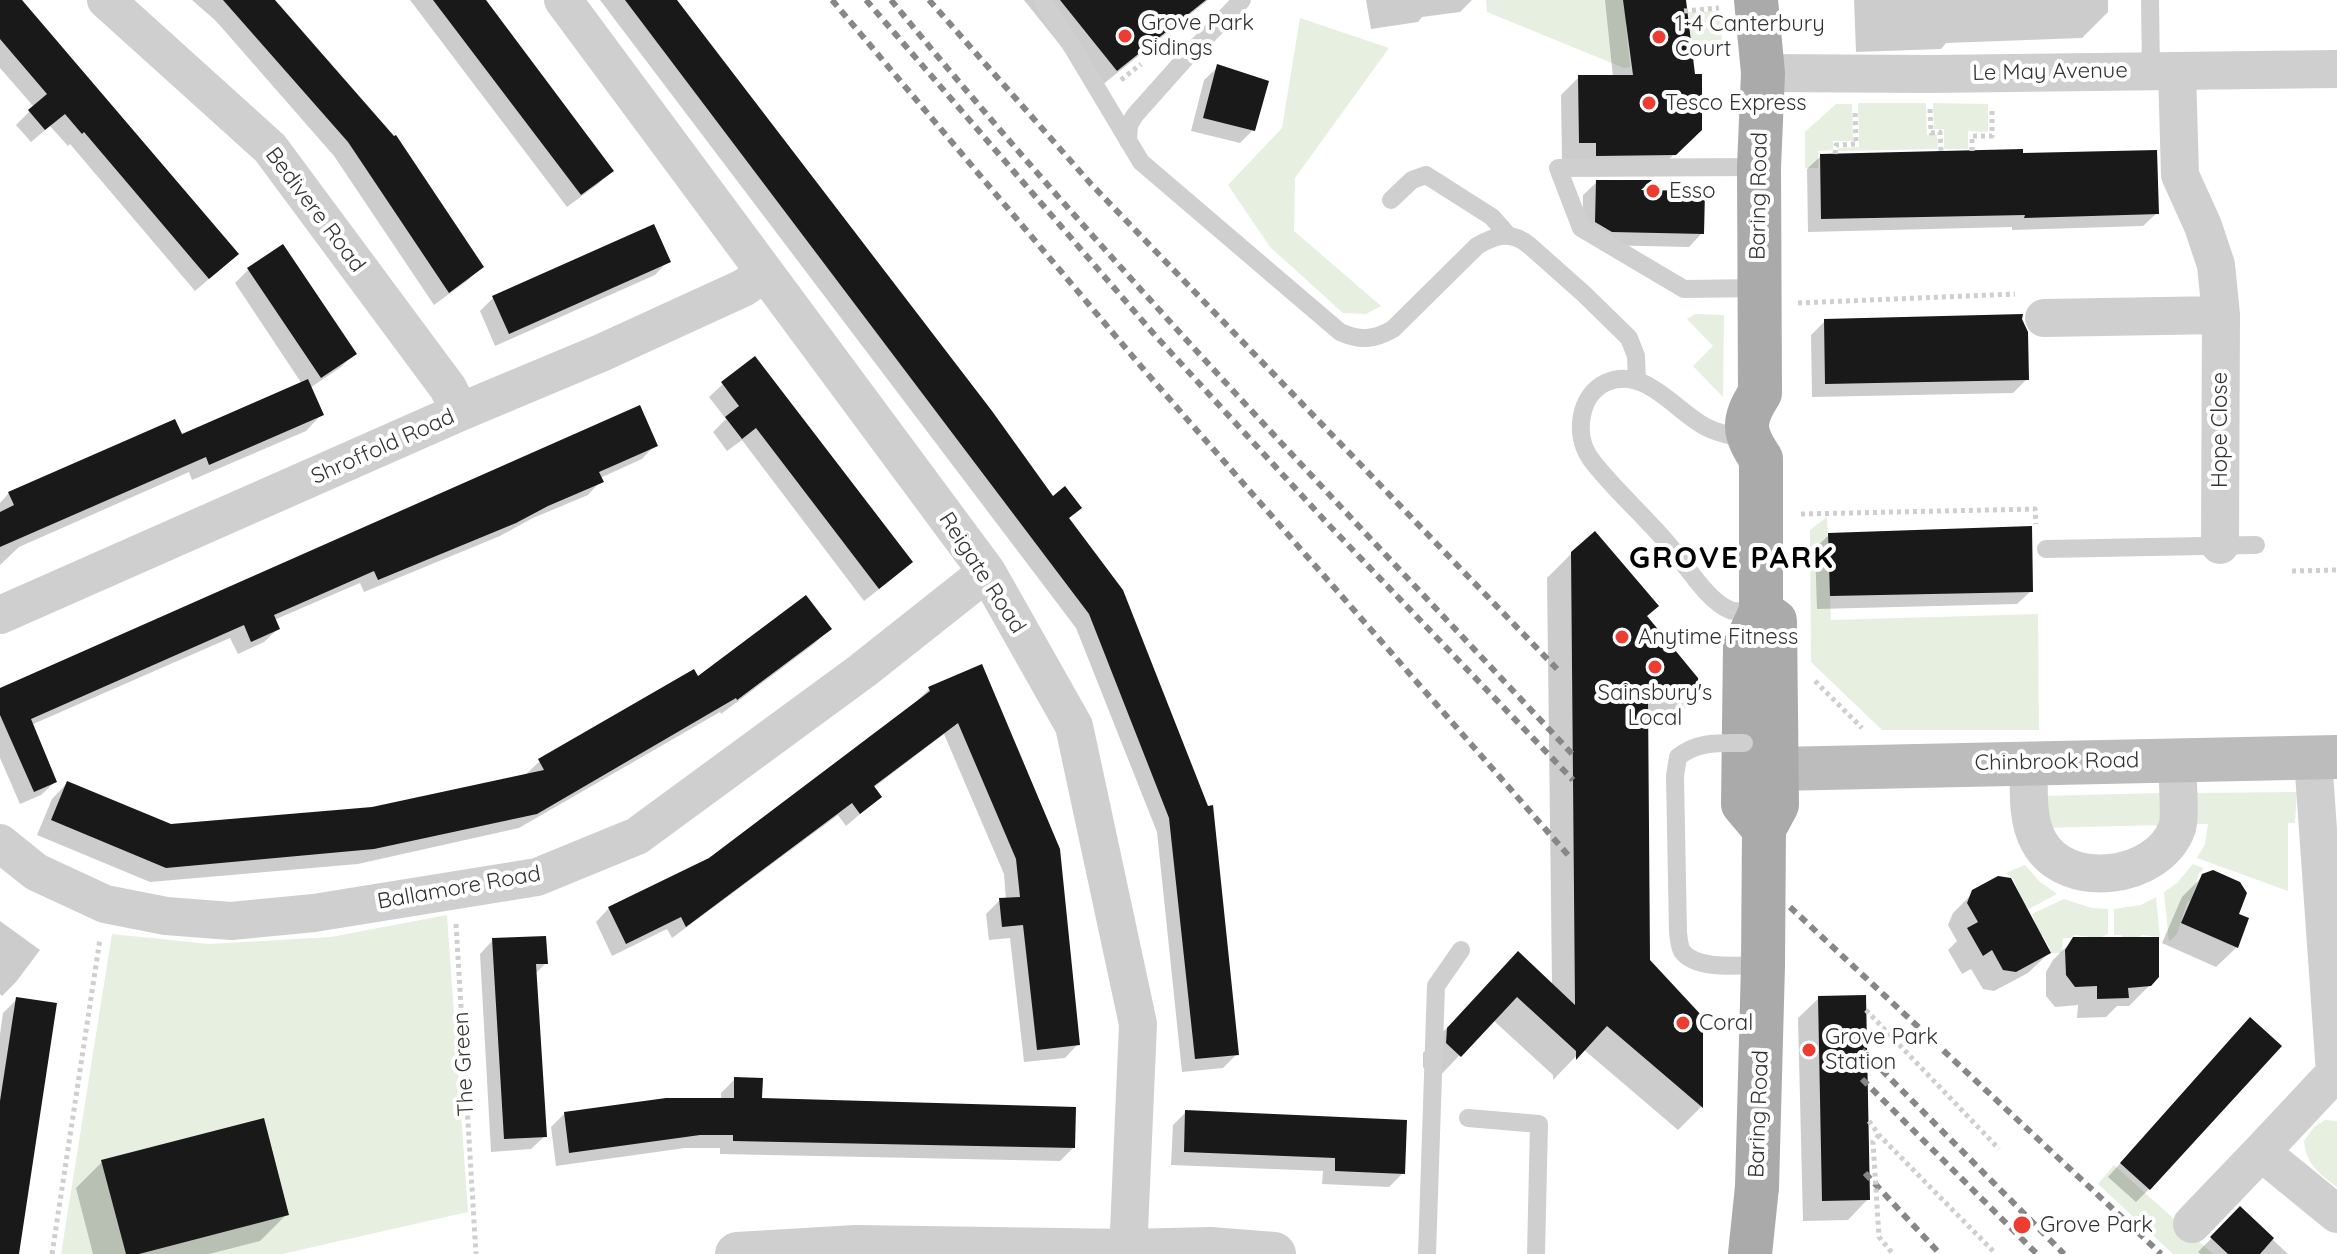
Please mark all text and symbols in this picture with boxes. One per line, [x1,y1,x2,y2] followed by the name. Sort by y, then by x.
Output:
[1141,10,1254,62] place label: Grove Park Sidings
[1675,11,1825,62] place label: 1-4 Canterbury Court
[1116,27,1134,45] marker: Grove Park Sidings
[1650,28,1668,46] marker: 1-4 Canterbury Court
[1972,57,2128,87] street label: Le May Avenue
[1665,90,1807,116] place label: Tesco Express
[1640,94,1658,112] marker: Tesco Express
[1745,132,1773,260] street label: Baring Road
[259,142,371,278] street label: Bedivere Road
[1669,178,1715,204] place label: Esso
[1644,182,1662,200] marker: Esso
[2207,372,2233,488] street label: Hope Close
[307,404,459,490] street label: Shroffold Road
[933,507,1031,639] street label: Reigate Road
[1629,541,1835,577] district label: GROVE PARK
[1638,624,1798,650] place label: Anytime Fitness
[1613,628,1631,646] marker: Anytime Fitness
[1646,658,1664,676] marker: Sainsbury's Local
[1598,680,1712,732] place label: Sainsbury's Local
[1975,747,2139,777] street label: Chinbrook Road
[375,861,543,915] street label: Ballamore Road
[1699,1010,1753,1036] place label: Coral
[448,1011,480,1117] street label: The Green
[1674,1014,1692,1032] marker: Coral
[1825,1024,1938,1076] place label: Grove Park Station
[1800,1041,1818,1059] marker: Grove Park Station
[1744,1050,1774,1178] street label: Baring Road
[2040,1212,2153,1238] place label: Grove Park
[2011,1214,2033,1236] marker: Grove Park

